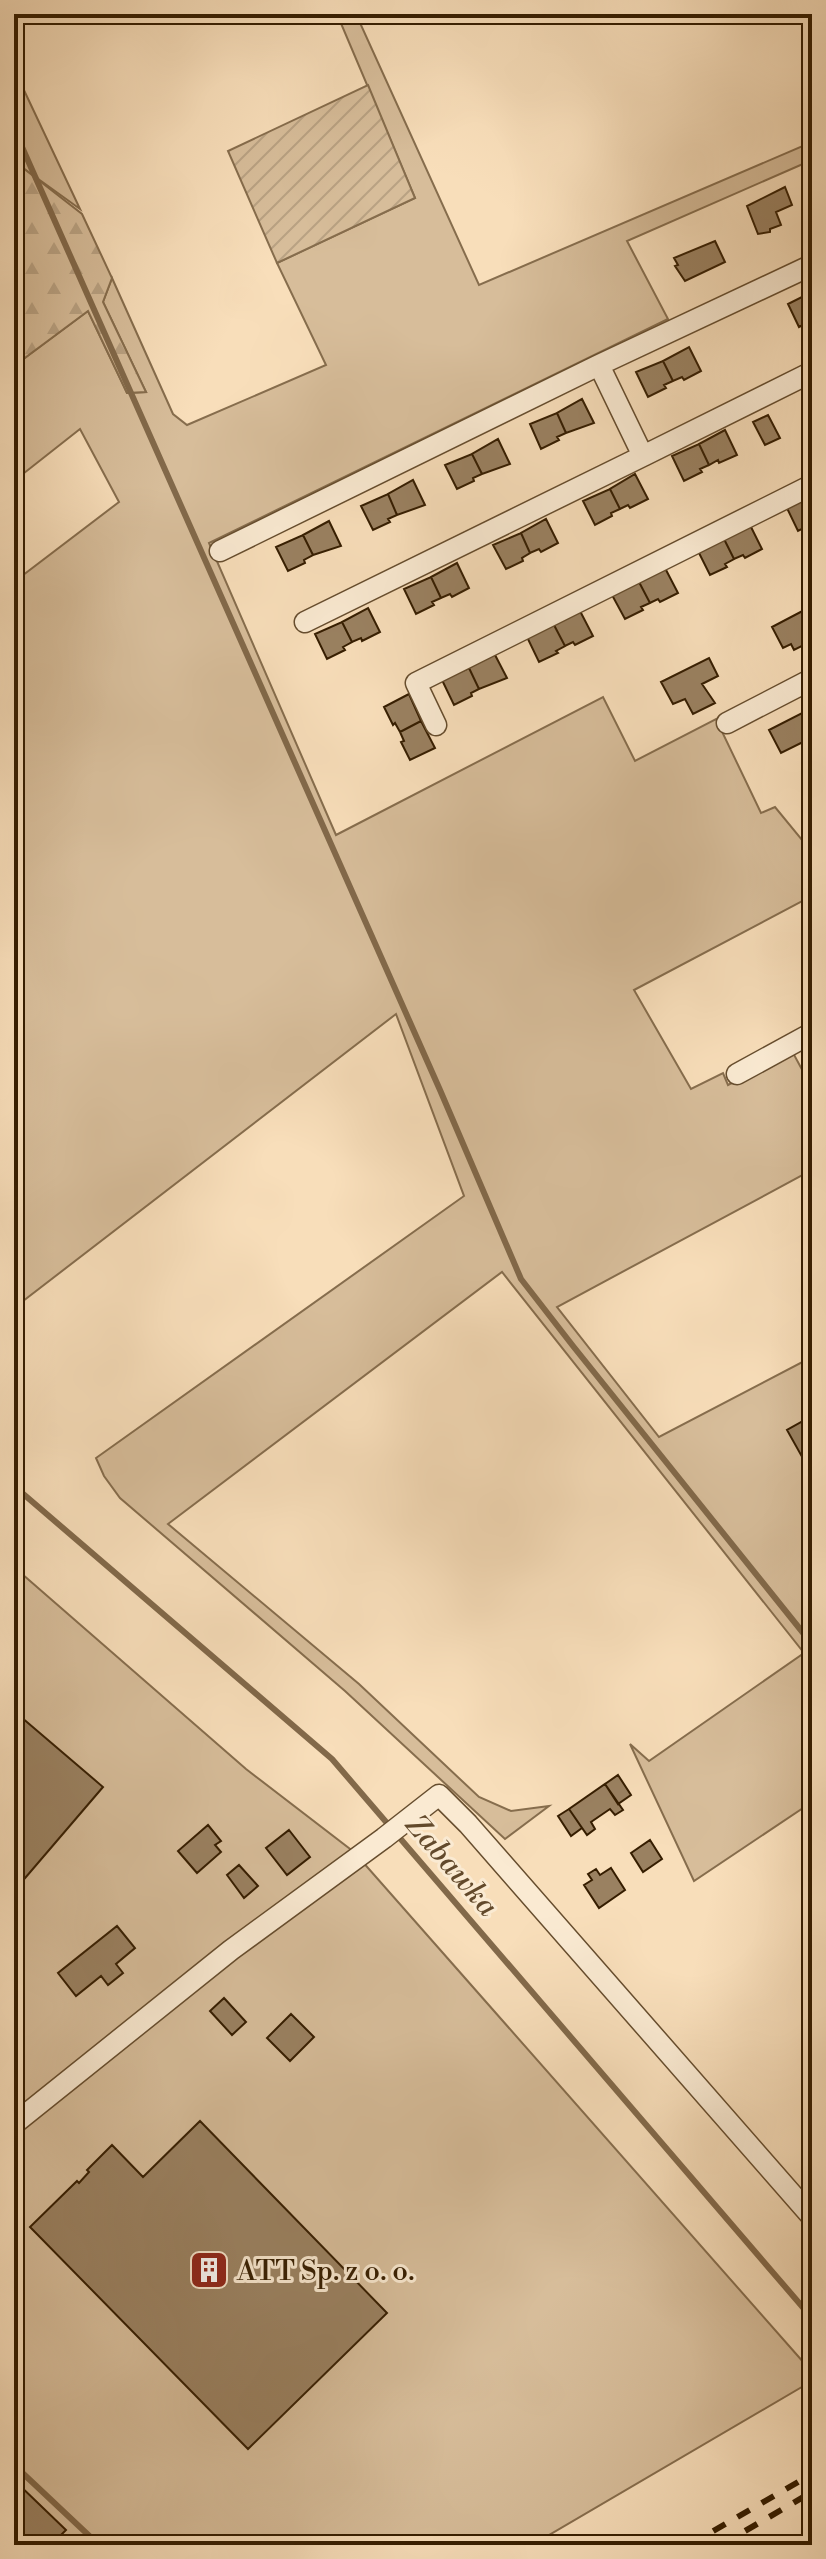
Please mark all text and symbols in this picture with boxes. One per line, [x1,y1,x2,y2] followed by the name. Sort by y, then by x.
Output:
[396,1807,506,1925] water label: Zabawka
[188,2249,230,2291] building icon: ATT Sp. z o. o.
[236,2254,415,2289] place label: ATT Sp. z o. o.

